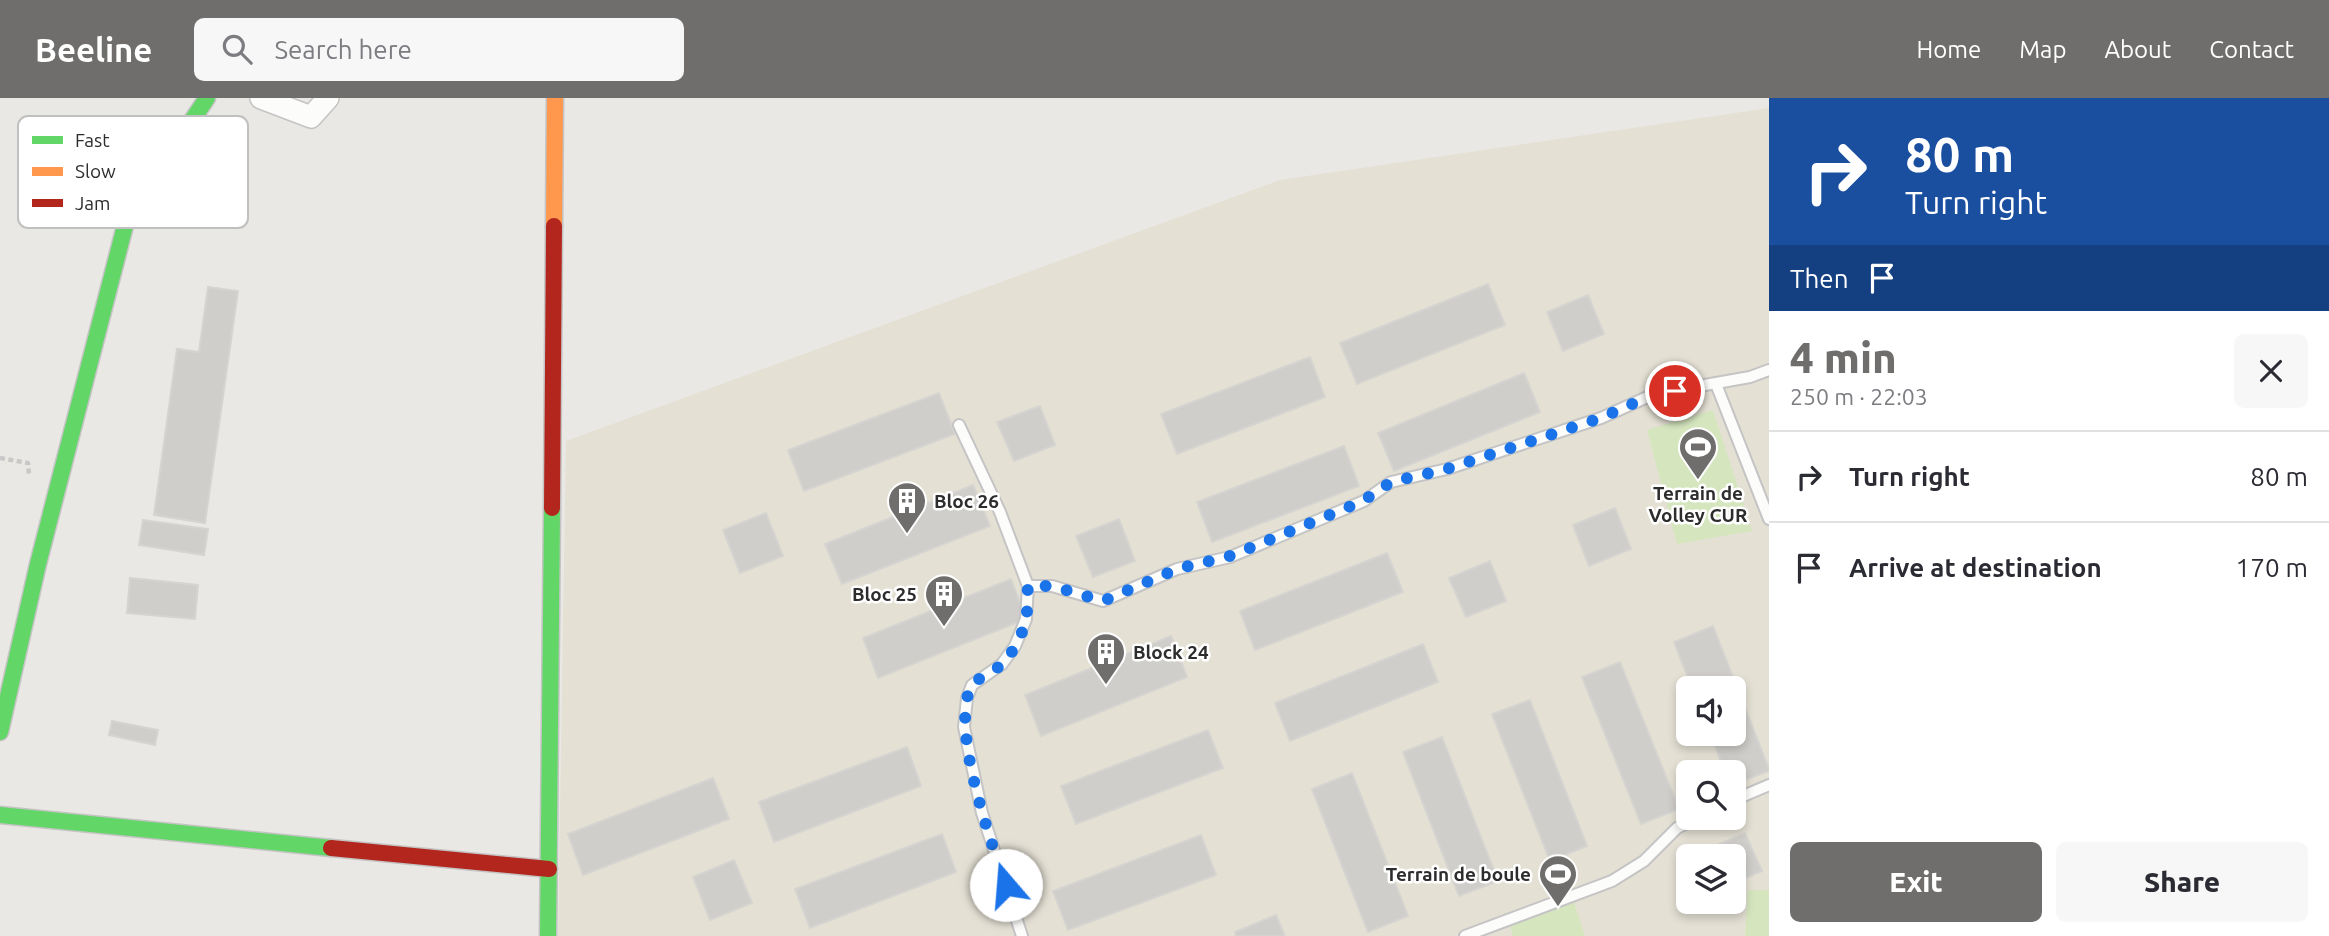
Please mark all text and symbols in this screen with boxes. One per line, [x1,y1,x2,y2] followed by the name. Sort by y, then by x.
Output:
[194,18,684,81] search box
[218,30,256,68] icon: search
[35,31,152,68] text: Beeline
[274,35,412,64] text: Search here
[1916,36,1981,63] text: Home
[2019,36,2066,63] text: Map
[2104,36,2171,63] text: About
[2209,36,2294,63] text: Contact
[18,116,248,228] legend
[1790,126,1881,217] icon: right
[1905,126,2014,181] text: 80 m
[75,129,110,151] text: Fast
[75,160,116,182] text: Slow
[1905,184,2047,220] text: Turn right
[75,192,111,214] text: Jam
[1863,259,1901,297] icon: arrive
[1790,264,1849,293] text: Then
[1790,334,1897,381] text: 4 min
[2234,334,2308,408] button: close
[1645,361,1705,421] pin
[1656,372,1694,410] icon: arrive
[1790,384,1928,409] text: 250 m · 22:03
[1677,426,1719,481] sports icon: Terrain de Volley CUR
[1790,458,1828,496] icon: right
[1849,462,1970,491] text: Turn right
[2250,462,2308,491] text: 80 m
[886,480,928,535] building icon: Bloc 26
[1649,482,1748,526] place label: Terrain de Volley CUR
[934,490,999,512] place label: Bloc 26
[1790,549,1828,587] icon: arrive
[1849,553,2102,582] text: Arrive at destination
[2236,553,2308,582] text: 170 m
[923,573,965,628] building icon: Bloc 25
[852,583,917,605] place label: Bloc 25
[1085,631,1127,686] building icon: Block 24
[1133,641,1209,663] place label: Block 24
[1676,676,1746,914] map controls
[1676,676,1746,746] button: sound
[1676,760,1746,830] button: search
[1790,842,2042,922] button: Exit
[2056,842,2308,922] button: Share
[1676,844,1746,914] button: layers
[969,848,1043,922] position arrow
[1537,853,1579,908] sports icon: Terrain de boule
[1386,863,1531,885] place label: Terrain de boule

